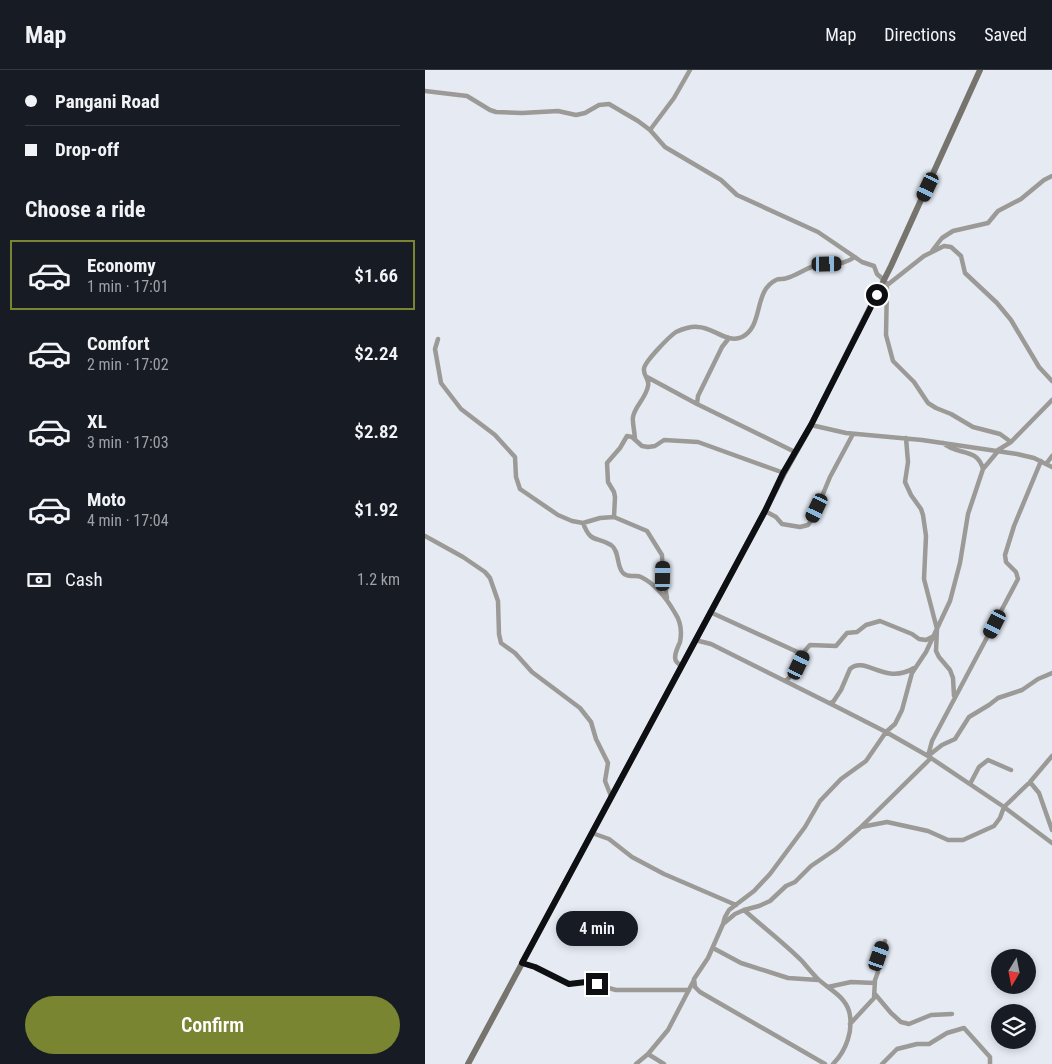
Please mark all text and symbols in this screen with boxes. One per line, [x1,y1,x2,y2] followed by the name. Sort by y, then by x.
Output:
[25,21,66,49] text: Map
[825,24,856,45] text: Map
[884,24,956,45] text: Directions
[984,24,1027,45] text: Saved
[55,90,159,113] text: Pangani Road
[55,138,119,161] text: Drop-off
[914,170,941,204] car
[25,197,146,222] text: Choose a ride
[27,253,72,298] icon: car
[87,254,156,277] text: Economy
[811,256,842,272] car
[354,264,398,287] text: $1.66
[87,277,169,296] text: 1 min · 17:01
[866,284,888,306] route start
[27,331,72,376] icon: car
[87,332,150,355] text: Comfort
[354,342,398,365] text: $2.24
[87,355,169,374] text: 2 min · 17:02
[27,409,72,454] icon: car
[87,410,107,433] text: XL
[354,420,398,443] text: $2.82
[87,433,169,452] text: 3 min · 17:03
[27,487,72,532] icon: car
[87,488,126,511] text: Moto
[803,491,830,525] car
[354,498,398,521] text: $1.92
[87,511,169,530] text: 4 min · 17:04
[655,561,670,591] car
[25,566,53,594] icon: cash
[65,568,103,591] text: Cash
[357,570,400,589] text: 1.2 km
[981,607,1008,641] car
[785,648,812,682] car
[556,912,638,946] callout: 4 min
[579,919,615,938] text: 4 min
[867,939,890,973] car
[991,949,1036,994] north arrow
[991,949,1036,1049] map controls
[586,973,608,995] route end
[25,996,400,1054] button: Confirm
[991,1004,1036,1049] button: layers

